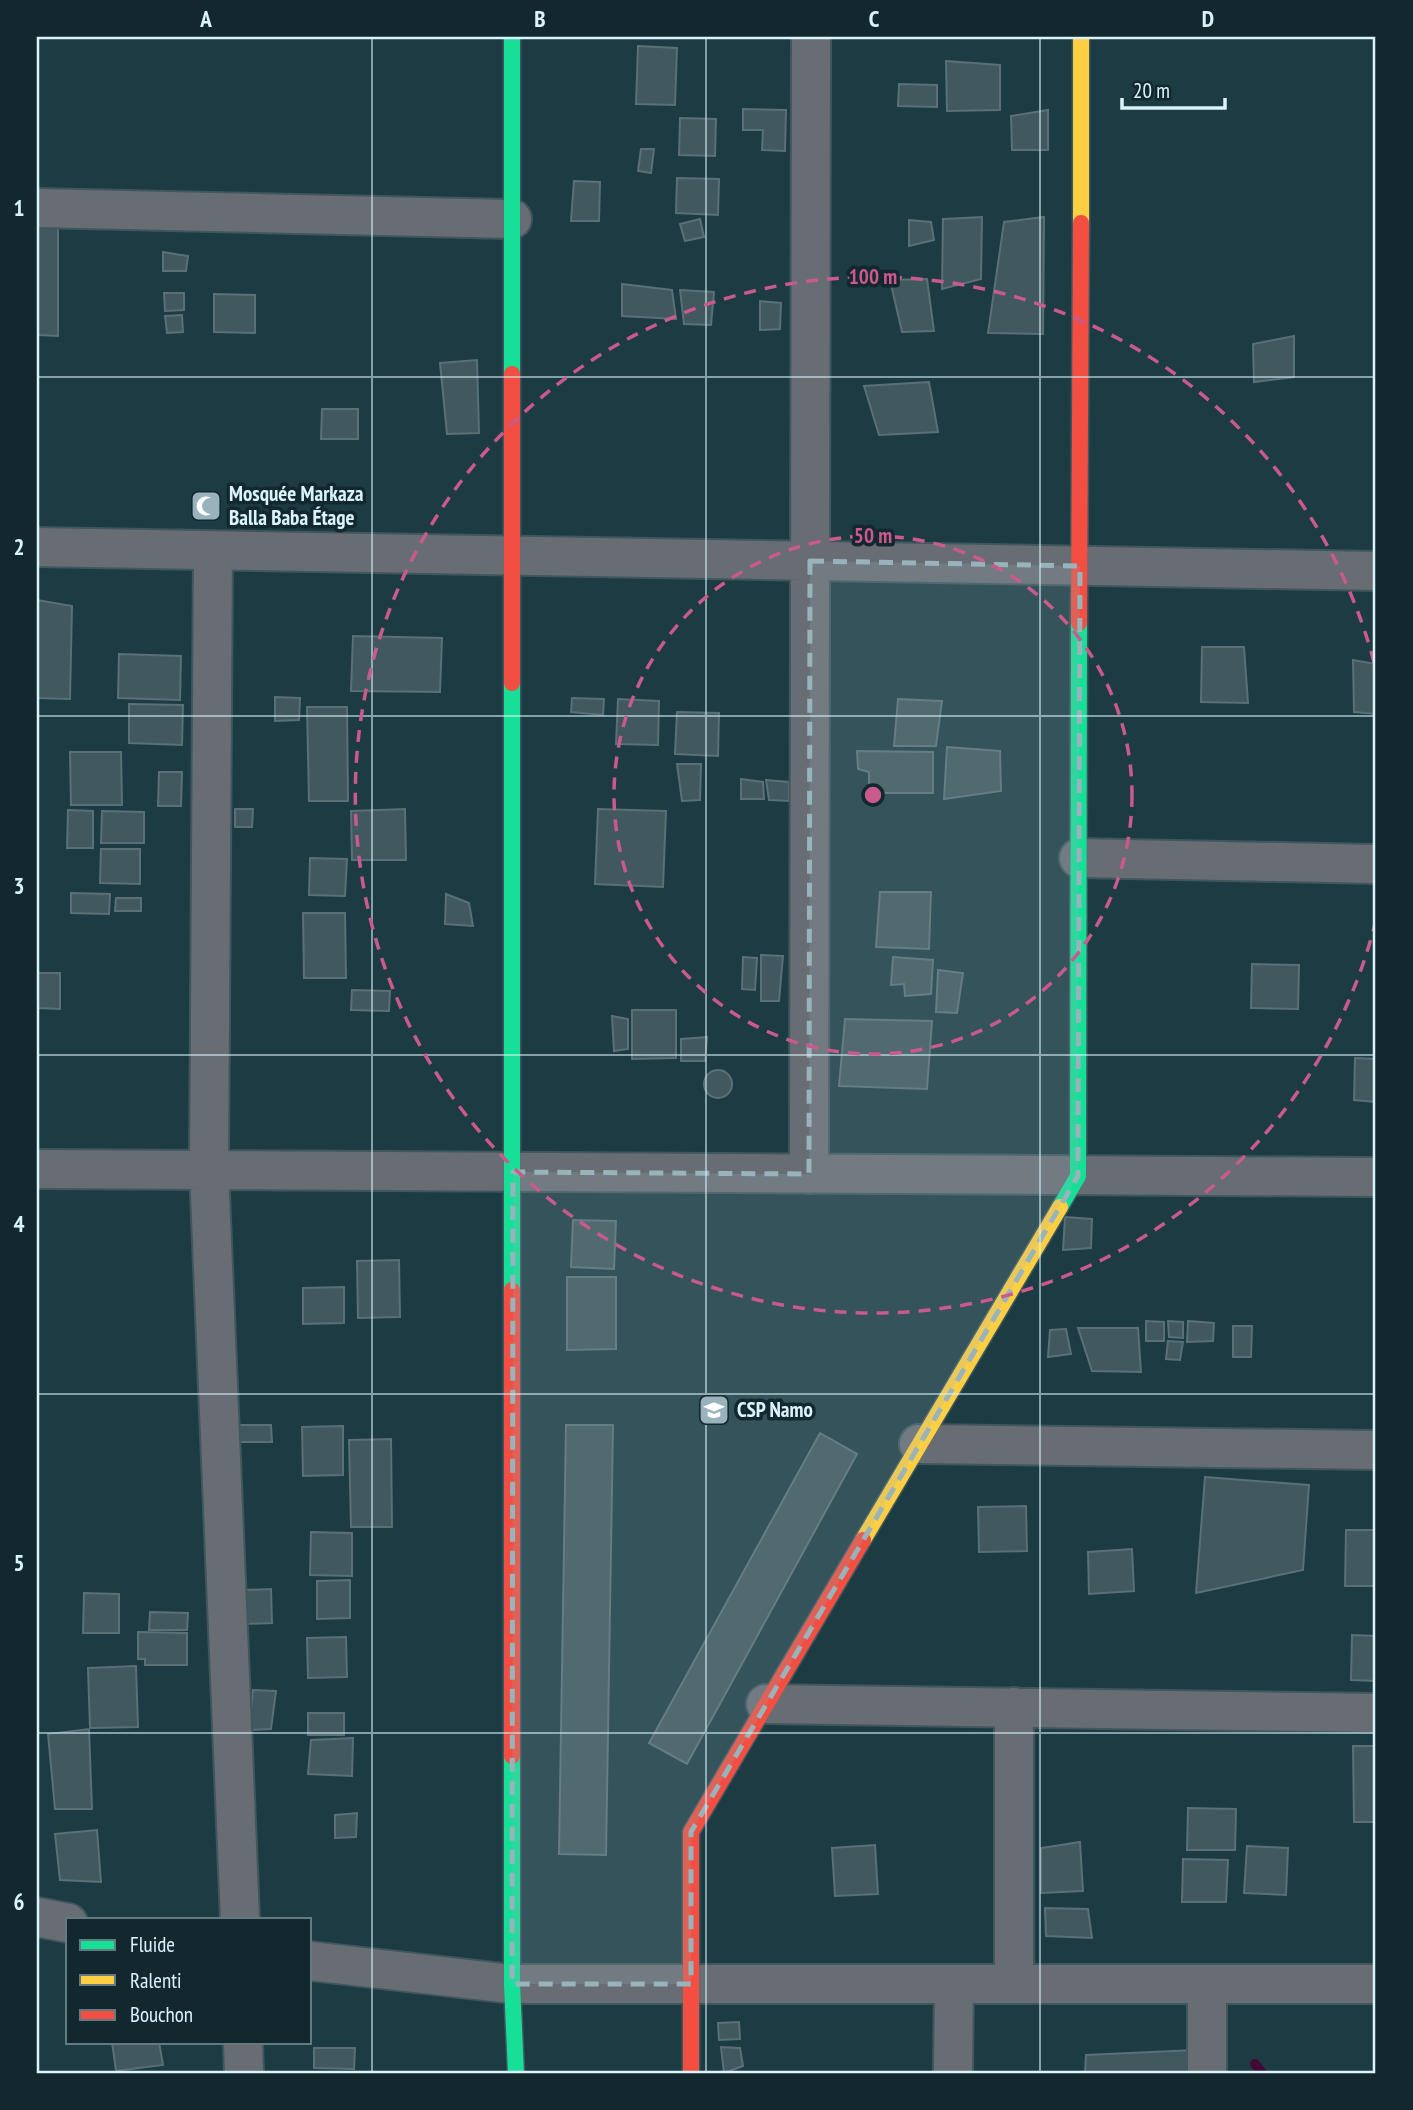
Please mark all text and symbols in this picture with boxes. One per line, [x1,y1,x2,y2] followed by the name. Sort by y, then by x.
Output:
[199,4,212,33] text: A
[534,4,546,33] text: B
[869,4,880,33] text: C
[1202,4,1214,33] text: D
[1122,66,1226,110] scale bar
[1133,77,1170,104] text: 20 m
[14,193,25,222] text: 1
[849,263,897,290] text: 100 m
[229,480,364,531] place label: Mosquée Markaza Balla Baba Étage
[189,489,223,523] mosque icon: Mosquée Markaza Balla Baba Étage
[854,522,892,549] text: 50 m
[14,532,25,561] text: 2
[861,783,885,807] centre of rings
[14,871,25,900] text: 3
[14,1209,25,1238] text: 4
[697,1393,731,1427] school or university icon: CSP Namo
[737,1396,813,1423] place label: CSP Namo
[14,1548,25,1577] text: 5
[14,1887,25,1916] text: 6
[66,1918,312,2044] legend
[130,1931,175,1958] text: Fluide
[130,1967,182,1994] text: Ralenti
[130,2001,193,2028] text: Bouchon

